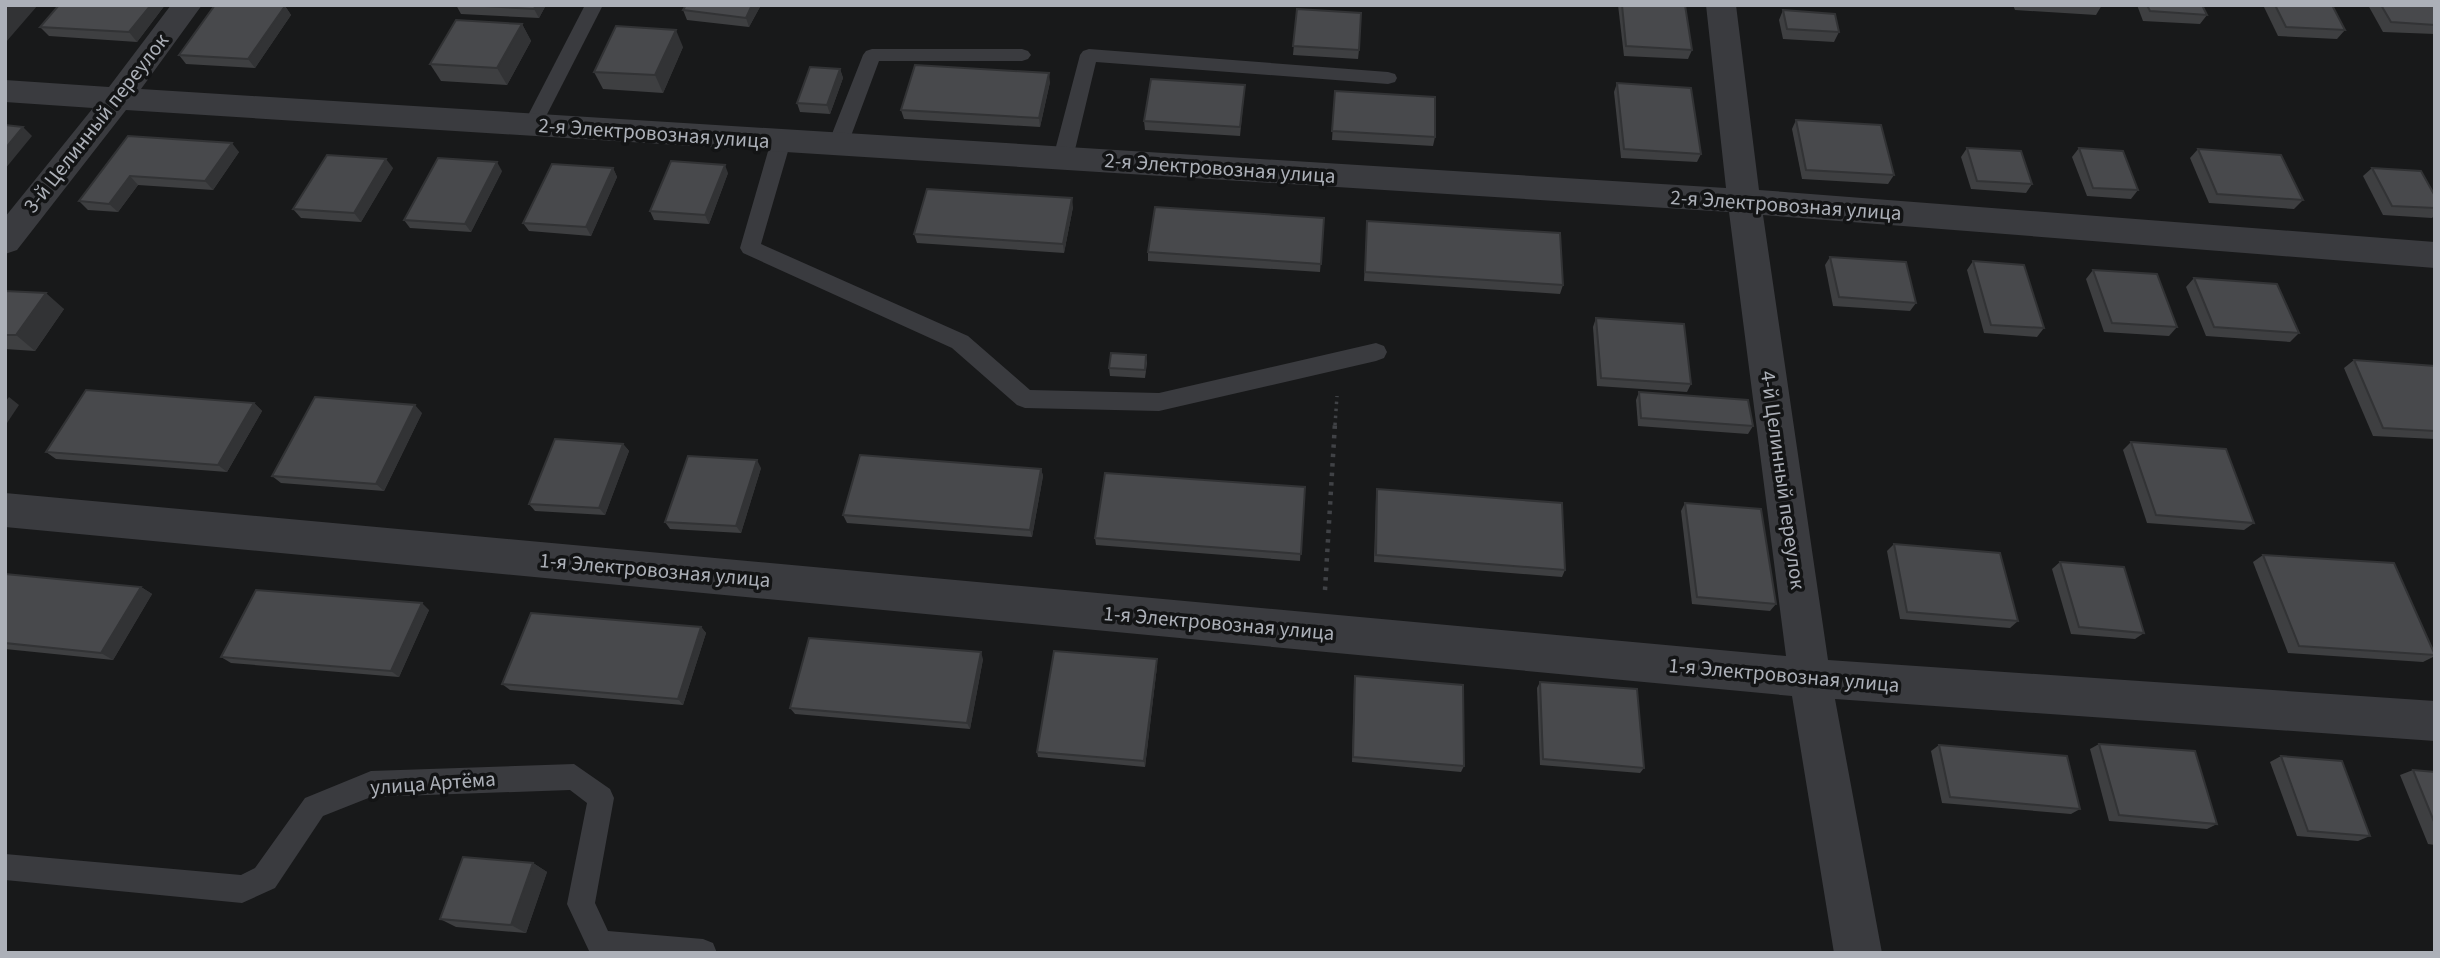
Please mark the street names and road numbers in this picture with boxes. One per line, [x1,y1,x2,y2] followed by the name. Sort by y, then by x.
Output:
[16,26,176,219] street label: 3-й Целинный переулок
[537,110,771,156] street label: 2-я Электровозная улица
[1103,145,1337,191] street label: 2-я Электровозная улица
[1669,182,1903,228] street label: 2-я Электровозная улица
[1753,369,1813,592] street label: 4-й Целинный переулок
[538,545,772,595] street label: 1-я Электровозная улица
[1102,598,1336,648] street label: 1-я Электровозная улица
[1667,650,1901,700] street label: 1-я Электровозная улица
[369,764,497,802] street label: улица Артёма

